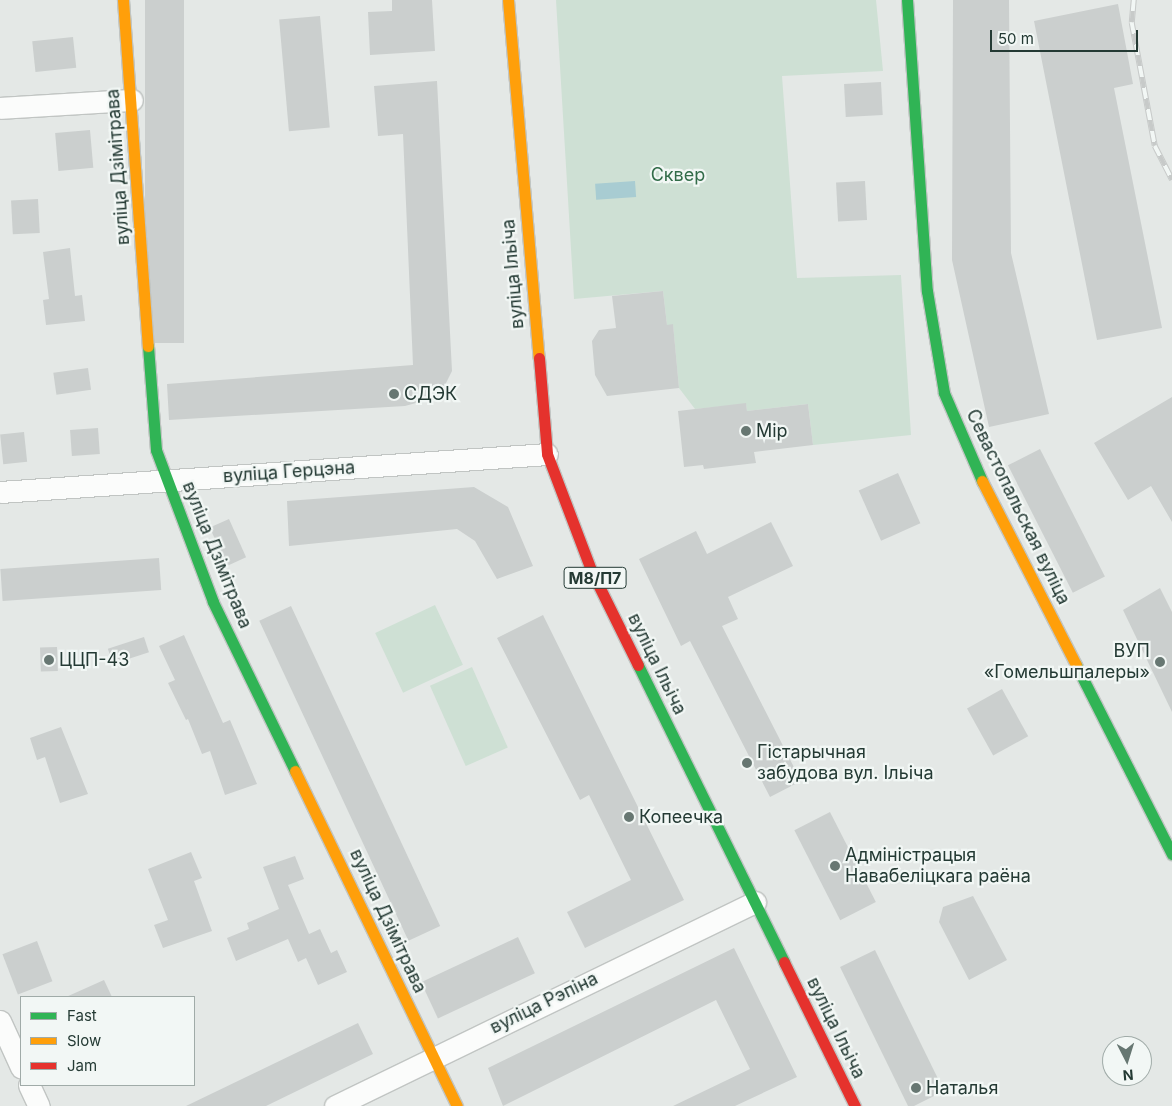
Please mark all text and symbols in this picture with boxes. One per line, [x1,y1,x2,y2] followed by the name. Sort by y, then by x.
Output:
[992,20,1140,52] scale bar
[998,29,1034,48] text: 50 m
[102,88,134,246] street label: вуліца Дзімітрава
[651,164,705,186] park label: Сквер
[497,218,529,330] street label: вуліца Ільіча
[404,383,457,405] place label: СДЭК
[388,388,400,400] marker: СДЭК
[961,406,1075,608] street label: Севастопальская вуліца
[756,420,788,442] place label: Мір
[740,425,752,437] marker: Мір
[222,457,356,487] street label: вуліца Герцэна
[178,478,256,632] street label: вуліца Дзімітрава
[562,564,628,592] road number: М8/П7
[623,610,691,718] street label: вуліца Ільіча
[984,641,1150,684] place label: ВУП «Гомельшпалеры»
[59,649,129,671] place label: ЦЦП-43
[43,654,55,666] marker: ЦЦП-43
[1154,656,1166,668] marker: ВУП «Гомельшпалеры»
[757,742,934,784] place label: Гістарычная забудова вул. Ільіча
[741,757,753,769] marker: Гістарычная забудова вул. Ільіча
[639,806,723,828] place label: Копеечка
[623,811,635,823] marker: Копеечка
[345,845,431,997] street label: вуліца Дзімітрава
[845,845,1031,888] place label: Адміністрацыя Навабеліцкага раёна
[829,860,841,872] marker: Адміністрацыя Навабеліцкага раёна
[486,968,602,1038] street label: вуліца Рэпіна
[802,974,870,1082] street label: вуліца Ільіча
[20,996,195,1086] legend
[67,1006,97,1025] text: Fast
[67,1031,101,1050] text: Slow
[1102,1036,1152,1086] north arrow
[67,1056,97,1075] text: Jam
[1122,1067,1134,1084] text: N
[926,1077,998,1099] place label: Наталья
[910,1082,922,1094] marker: Наталья

